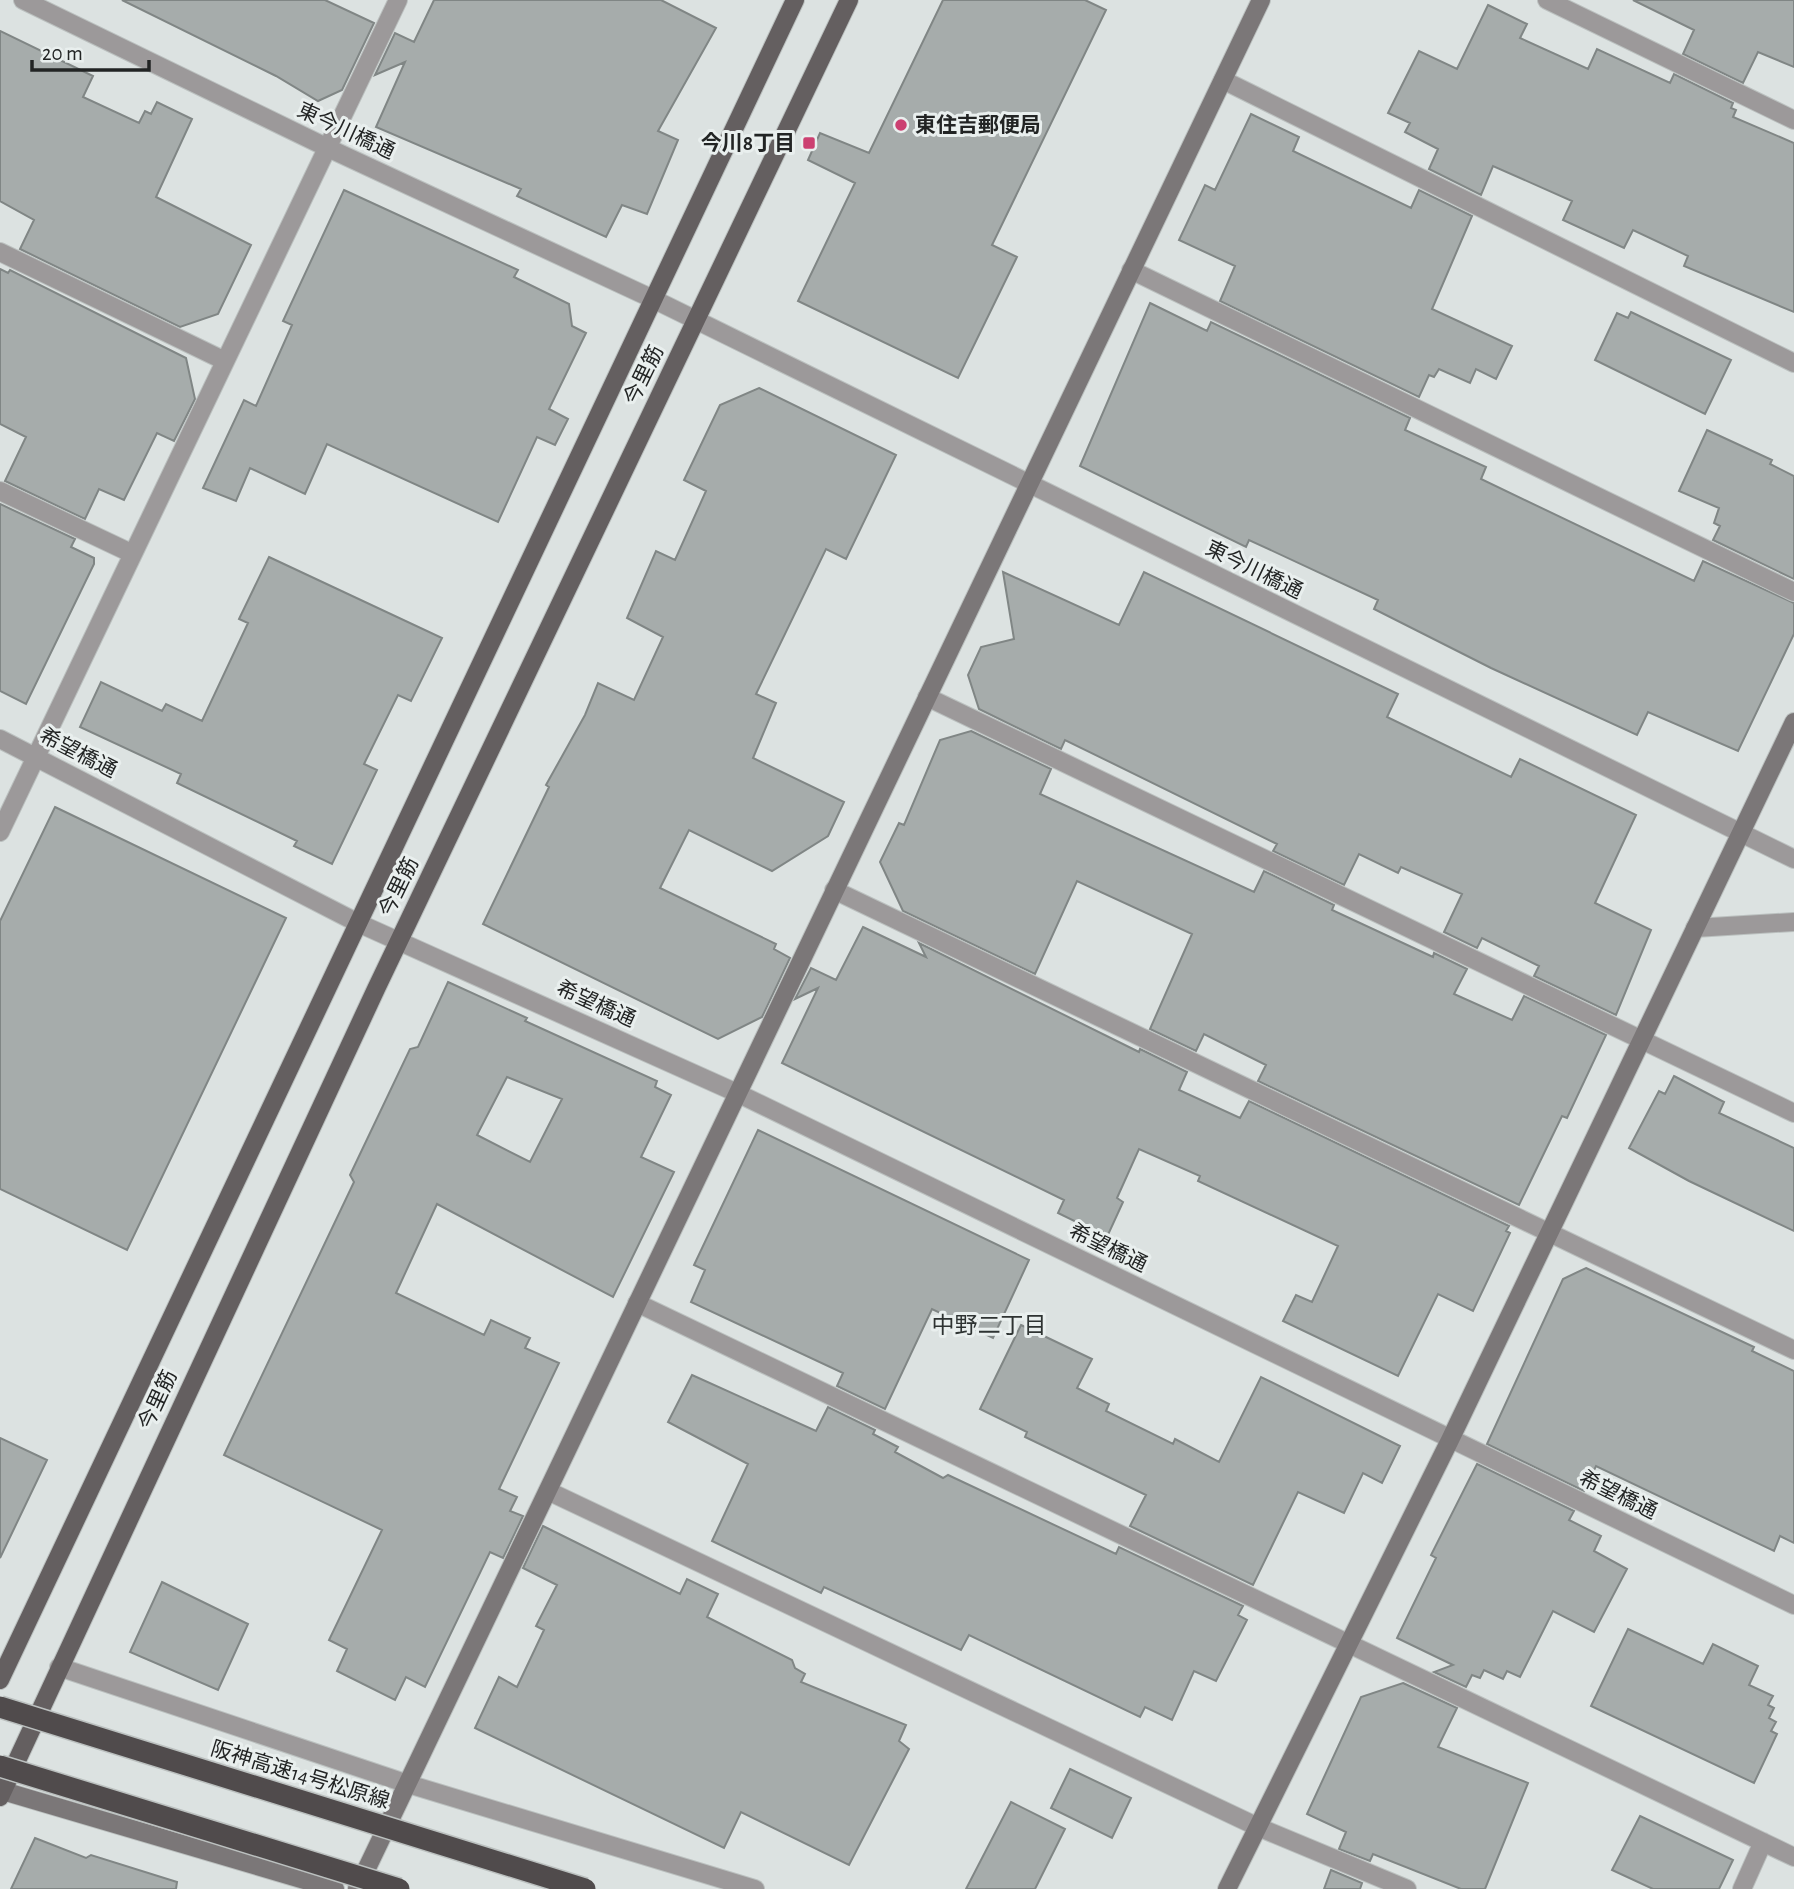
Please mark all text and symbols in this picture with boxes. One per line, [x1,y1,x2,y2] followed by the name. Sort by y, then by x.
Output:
[32,28,149,72] scale bar
[42,43,83,64] text: 20 m
[294,98,398,163] street label: 東今川橋通
[915,114,1041,136] place label: 東住吉郵便局
[893,117,909,133] marker: 東住吉郵便局
[701,132,795,154] place label: 今川8丁目
[801,135,817,151] marker: 今川8丁目
[620,342,667,408] street label: 今里筋
[1202,537,1306,602] street label: 東今川橋通
[36,724,121,781] street label: 希望橋通
[375,854,422,920] street label: 今里筋
[553,976,639,1031] street label: 希望橋通
[1066,1219,1151,1276] street label: 希望橋通
[932,1313,1047,1338] district label: 中野二丁目
[134,1367,181,1433] street label: 今里筋
[1576,1466,1661,1523] street label: 希望橋通
[208,1737,392,1812] street label: 阪神高速14号松原線

